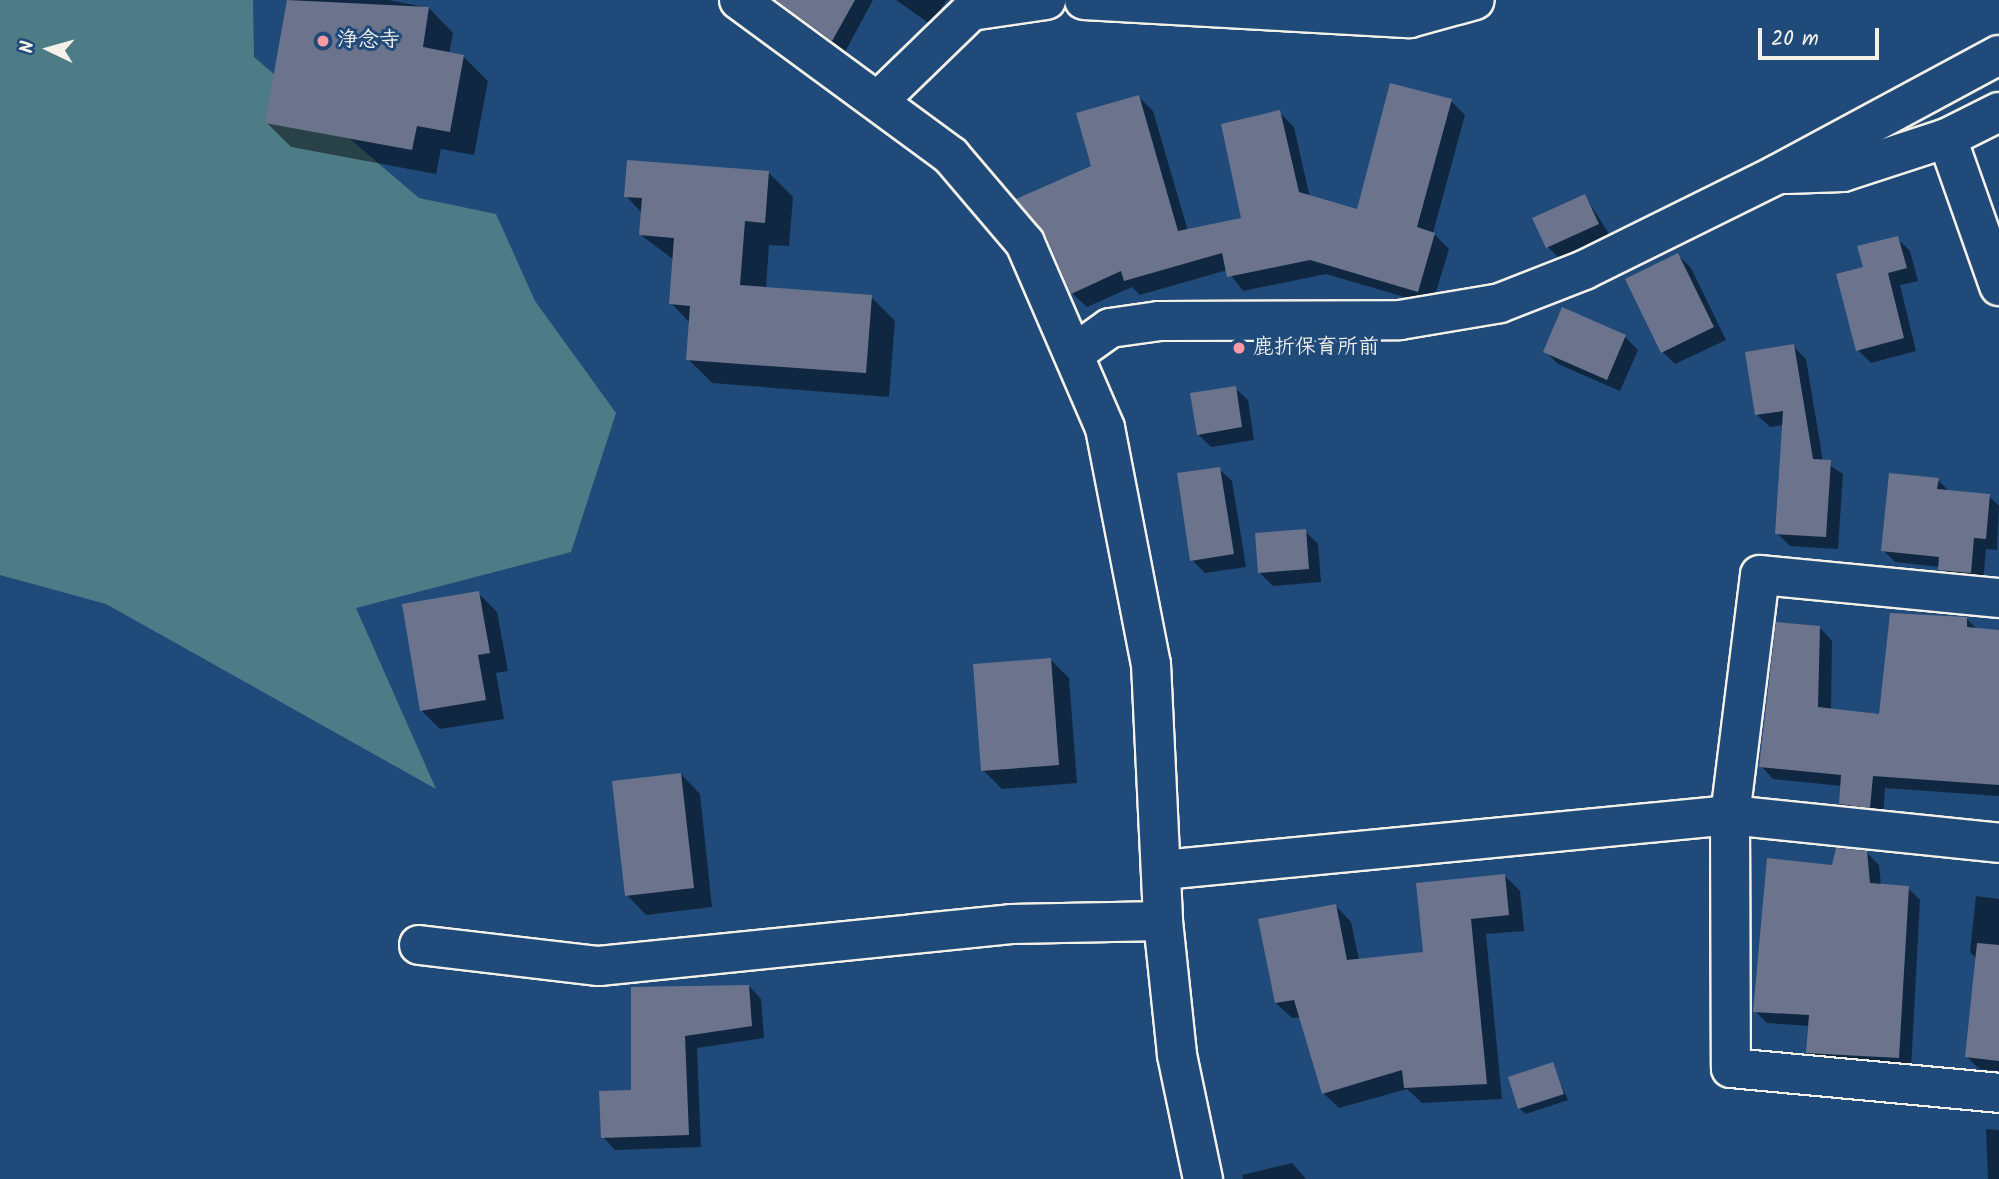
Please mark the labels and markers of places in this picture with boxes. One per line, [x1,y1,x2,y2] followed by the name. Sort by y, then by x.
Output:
[337,28,400,54] place label: 浄念寺
[315,33,331,49] marker: 浄念寺
[1253,335,1379,361] place label: 鹿折保育所前
[1231,340,1247,356] marker: 鹿折保育所前

